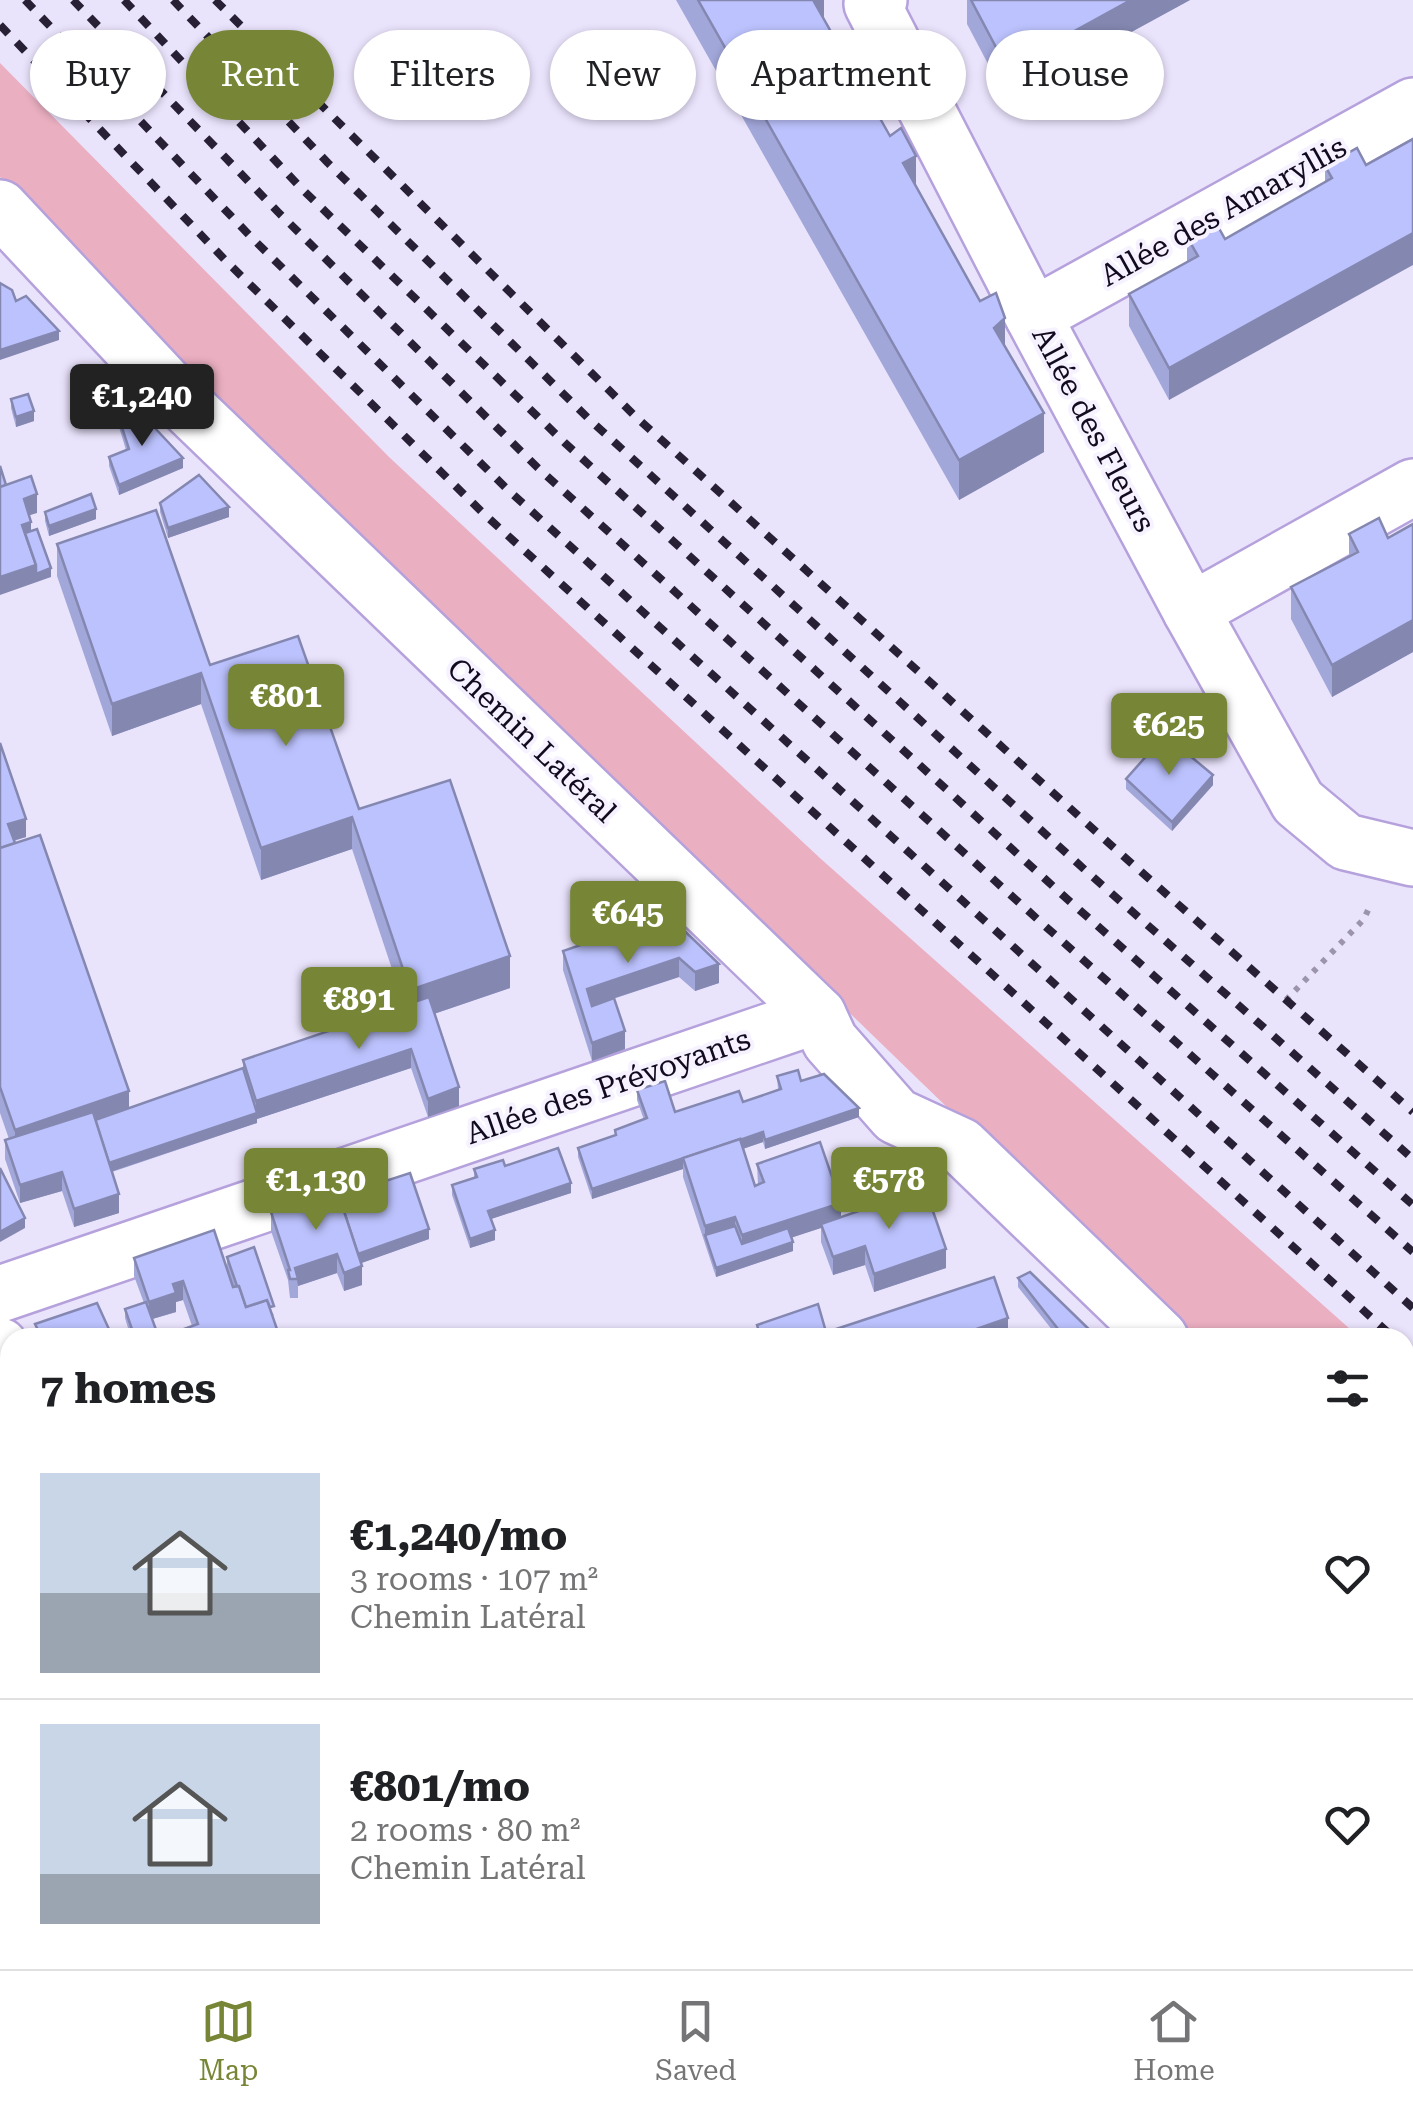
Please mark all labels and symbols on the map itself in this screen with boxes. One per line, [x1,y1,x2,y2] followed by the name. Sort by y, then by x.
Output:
[1094,129,1352,293] street label: Allée des Amaryllis
[1025,320,1163,538] street label: Allée des Fleurs
[61,364,223,449] pin: €1,240
[440,651,624,829] street label: Chemin Latéral
[227,664,345,749] pin: €801
[1110,693,1228,778] pin: €625
[569,881,687,966] pin: €645
[300,967,418,1052] pin: €891
[461,1021,755,1151] street label: Allée des Prévoyants
[830,1147,948,1232] pin: €578
[235,1148,397,1233] pin: €1,130

